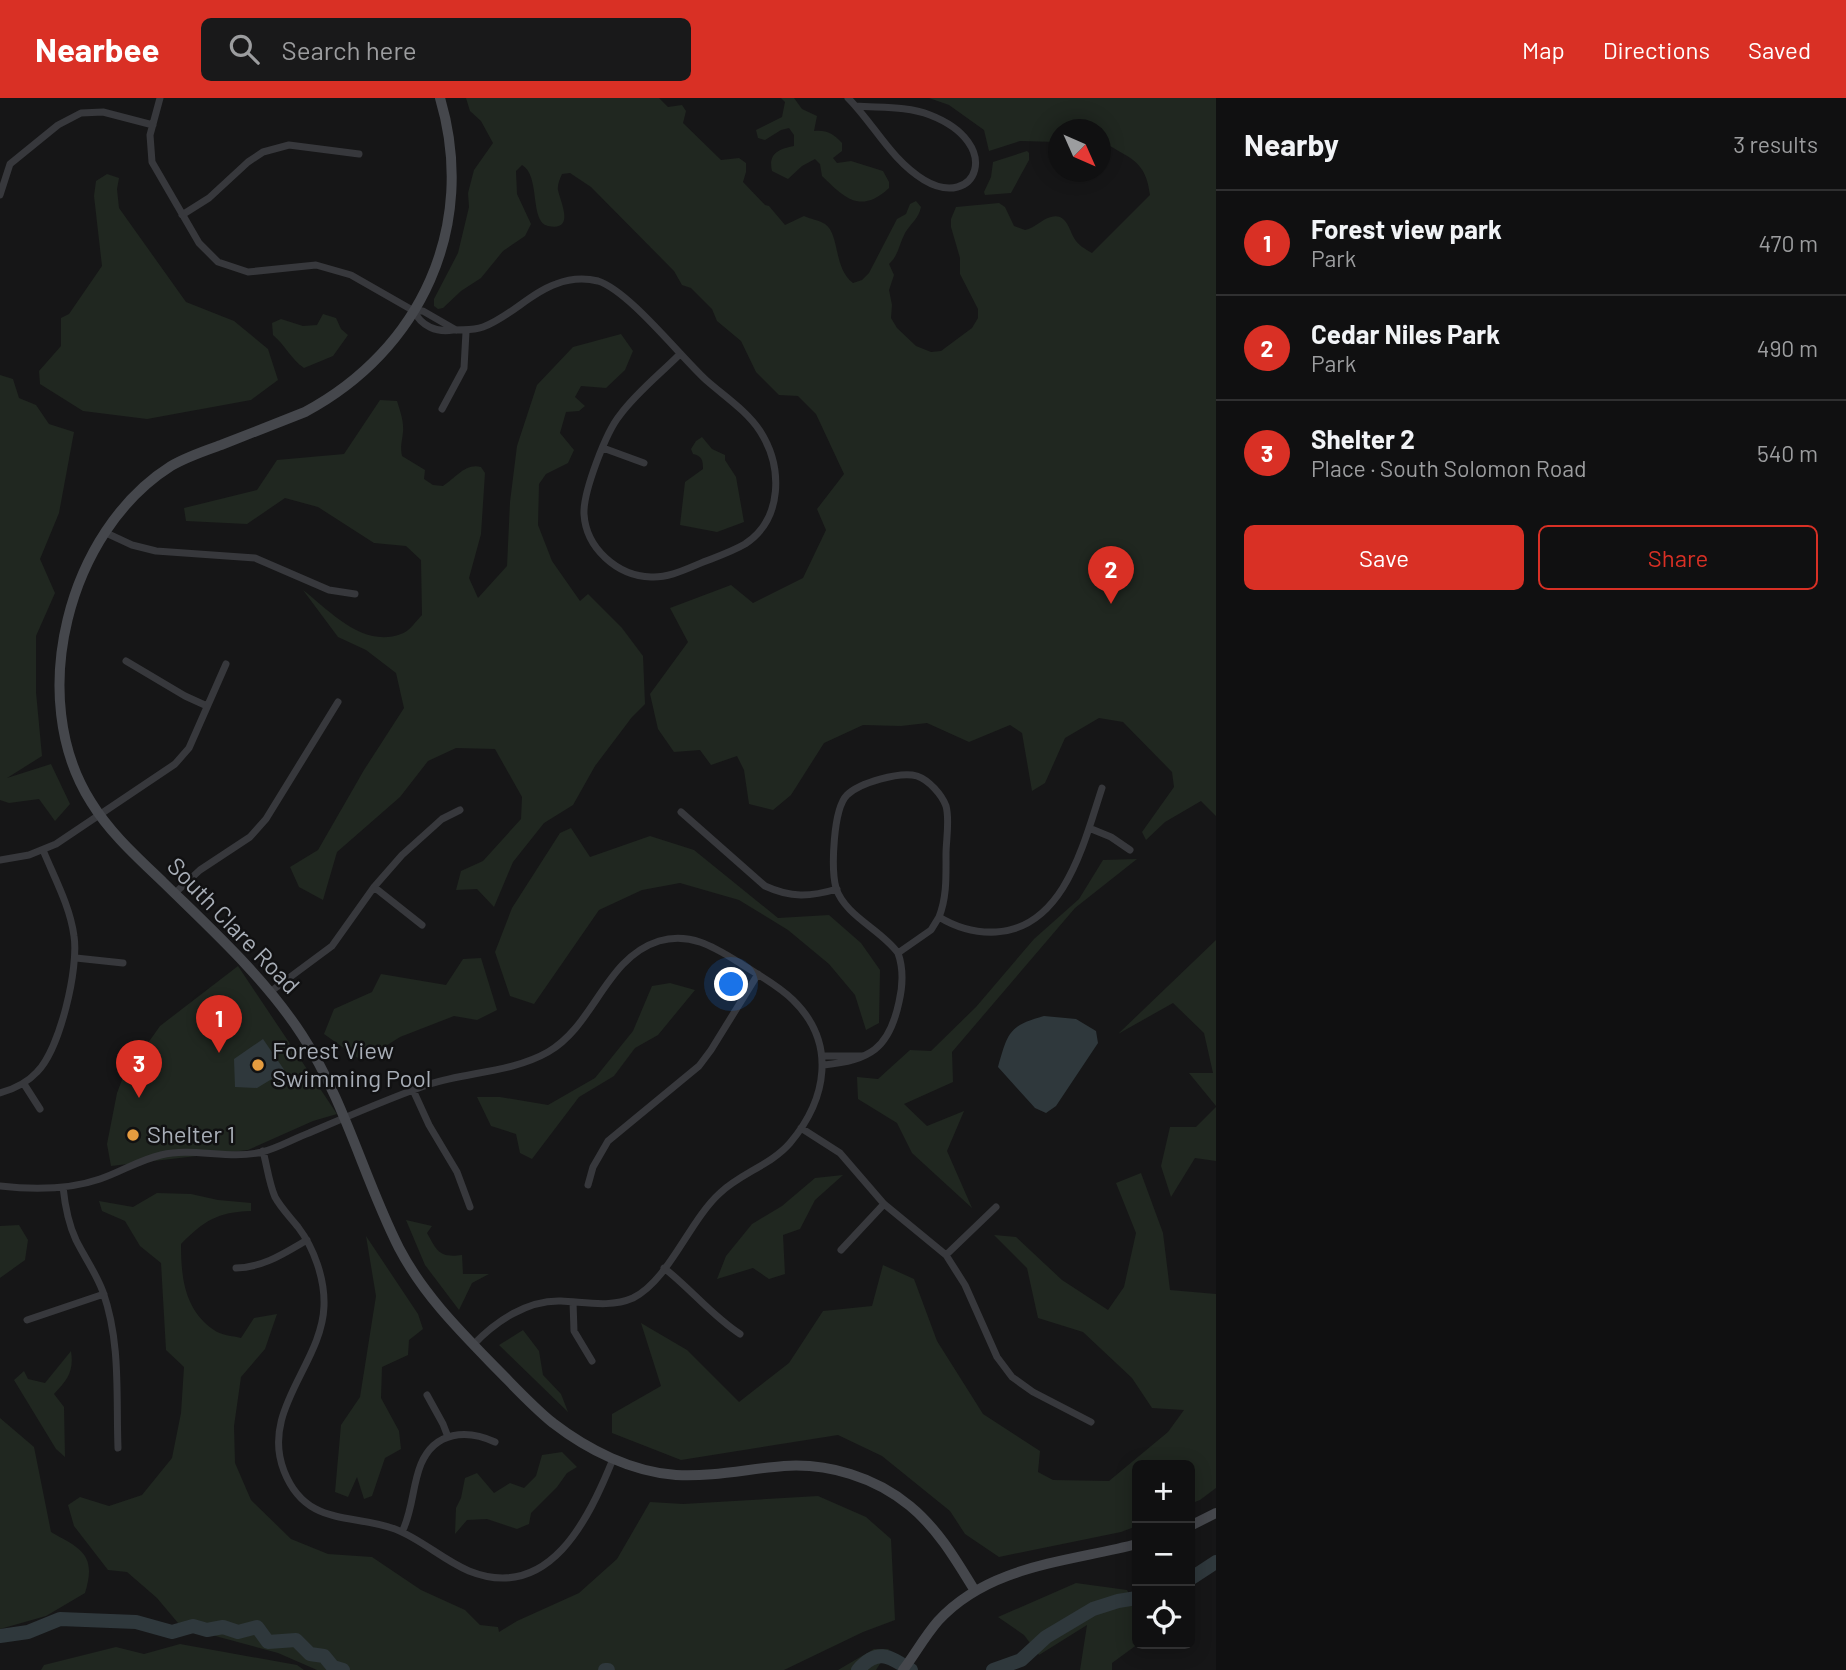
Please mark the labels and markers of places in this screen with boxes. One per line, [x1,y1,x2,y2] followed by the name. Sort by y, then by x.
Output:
[1088,546,1134,604] pin: 2
[196,995,242,1053] pin: 1
[272,1035,431,1092] place label: Forest View Swimming Pool
[116,1040,162,1098] pin: 3
[250,1057,266,1073] marker: Forest View Swimming Pool
[147,1119,235,1148] place label: Shelter 1
[125,1127,141,1143] marker: Shelter 1

